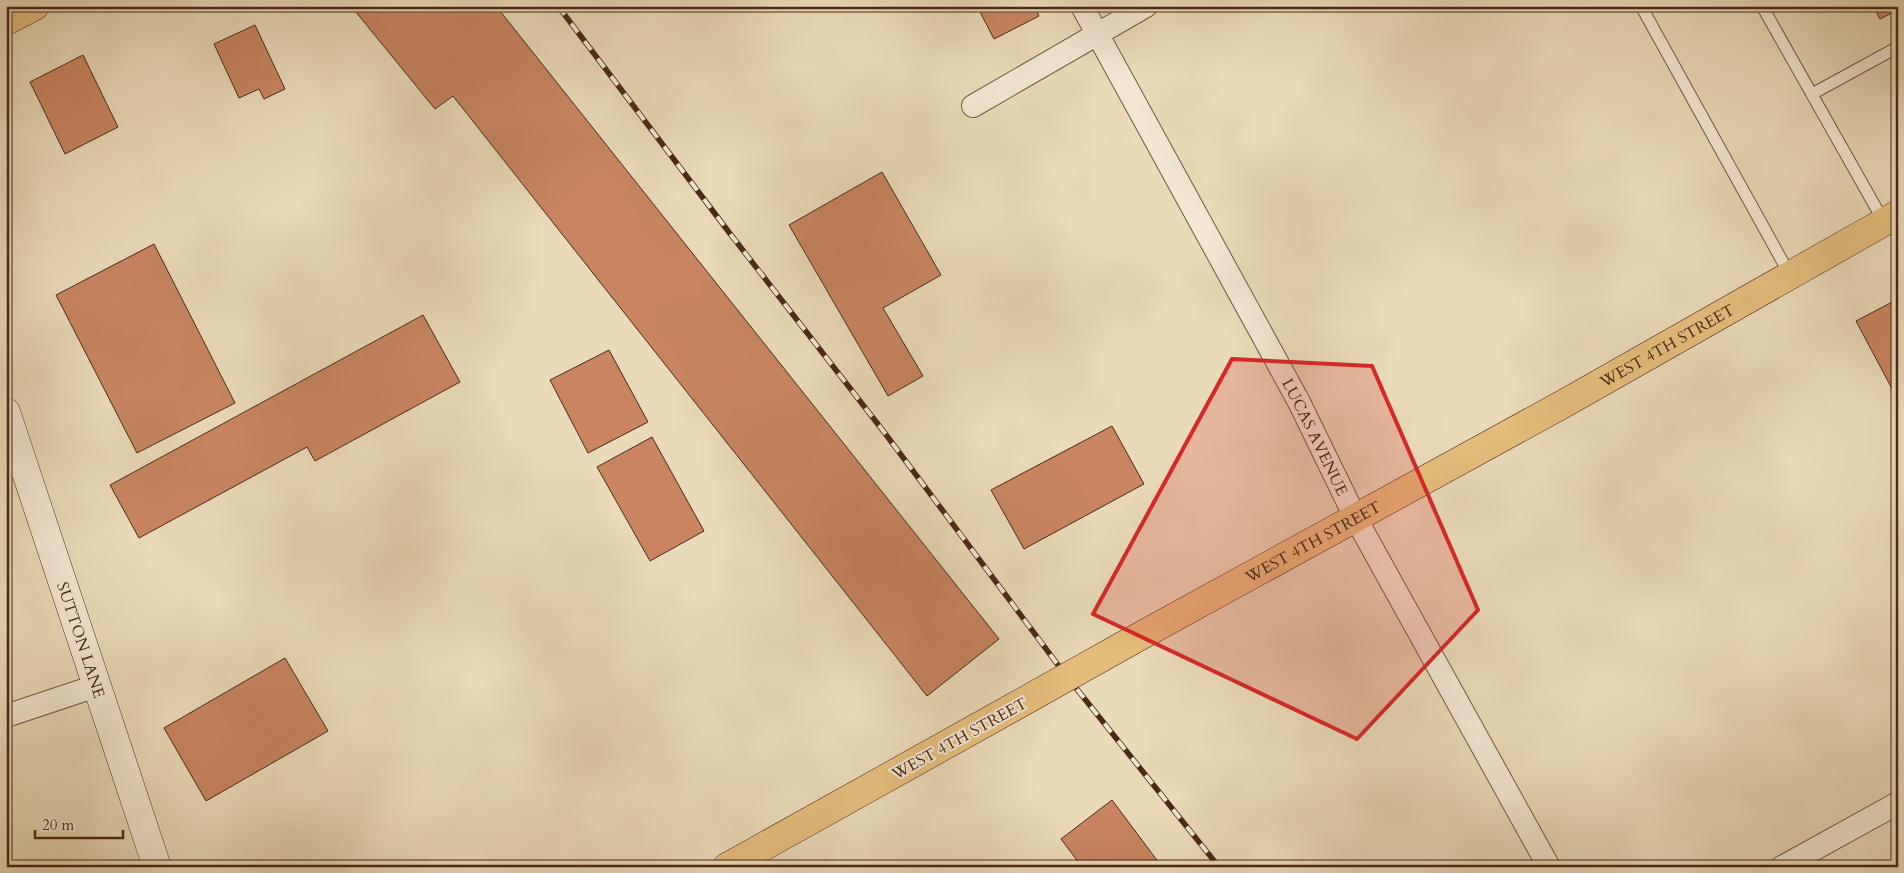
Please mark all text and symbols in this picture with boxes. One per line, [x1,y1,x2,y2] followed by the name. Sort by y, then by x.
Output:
[1595,299,1739,393] street label: WEST 4TH STREET
[1276,375,1353,500] street label: LUCAS AVENUE
[1241,496,1385,589] street label: WEST 4TH STREET
[51,579,110,701] street label: SUTTON LANE
[887,692,1031,786] street label: WEST 4TH STREET
[35,808,122,840] scale bar
[42,815,74,835] text: 20 m

